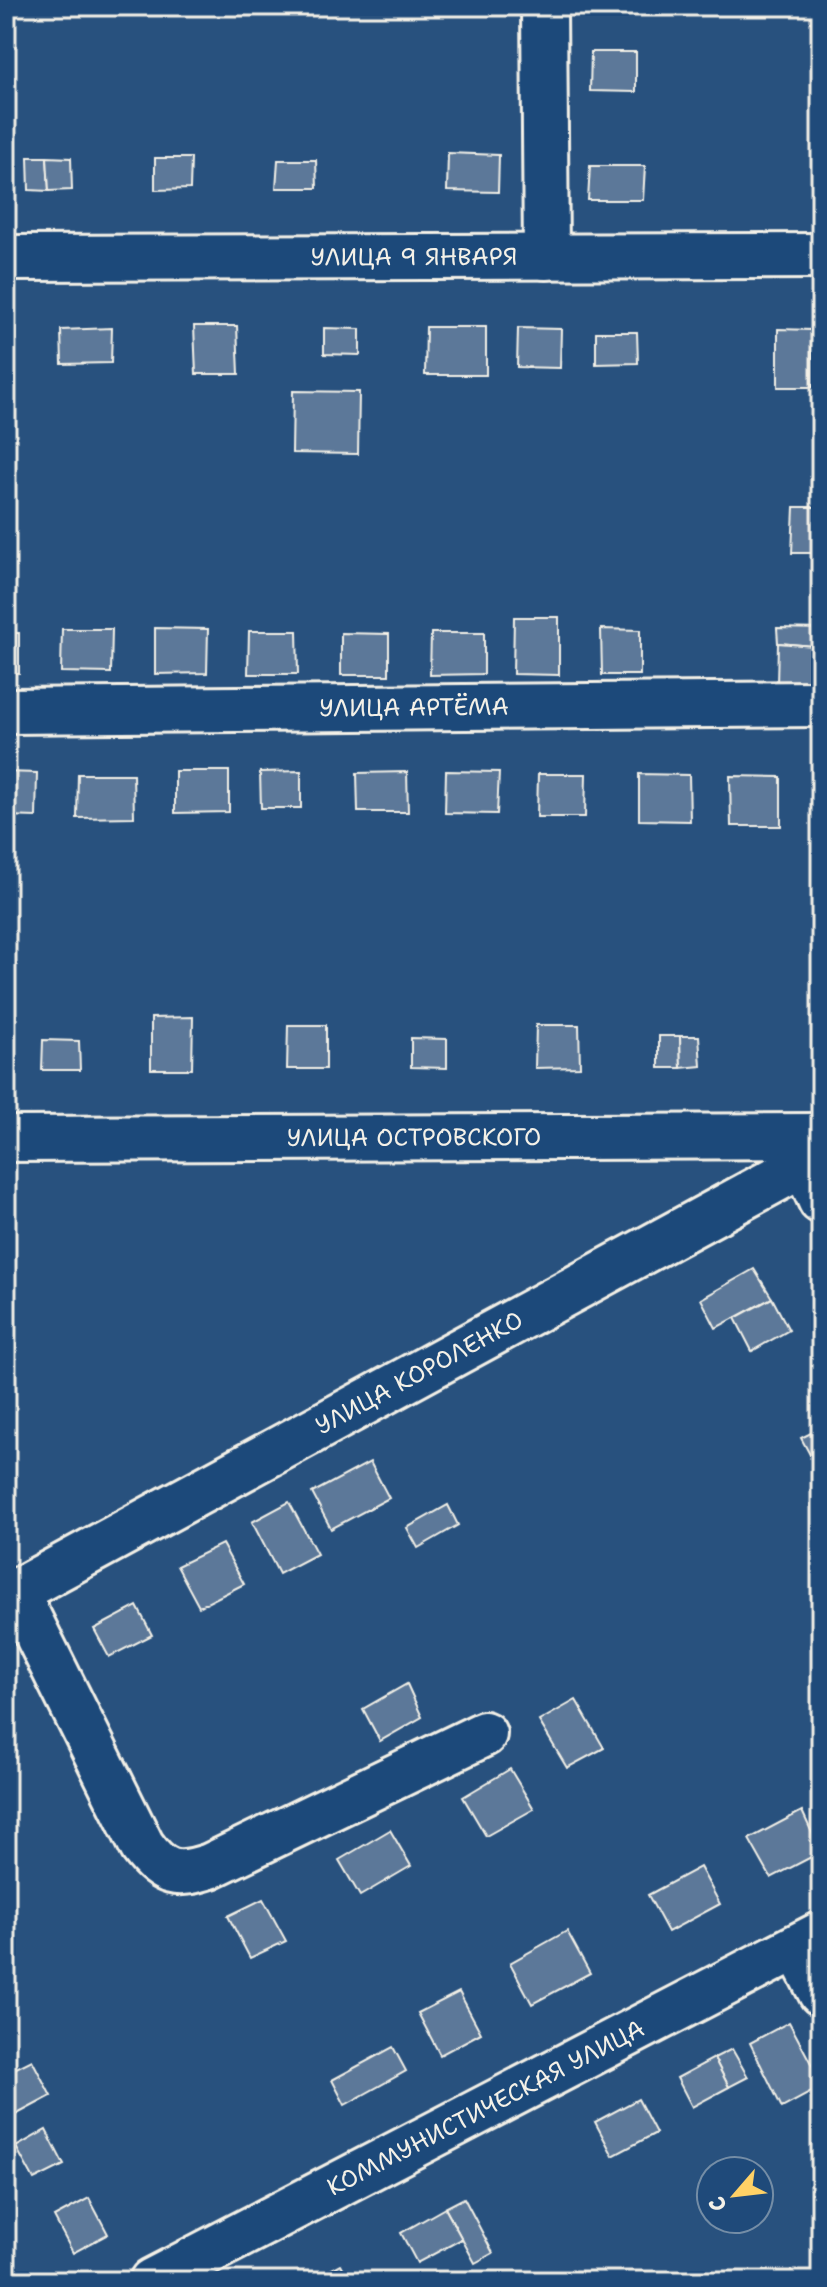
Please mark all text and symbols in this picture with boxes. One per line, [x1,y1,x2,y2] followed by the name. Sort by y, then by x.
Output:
[311,241,517,273] street label: УЛИЦА 9 ЯНВАРЯ
[319,691,509,724] street label: УЛИЦА АРТЁМА
[287,1121,541,1154] street label: УЛИЦА ОСТРОВСКОГО
[310,1304,528,1442] street label: УЛИЦА КОРОЛЕНКО
[322,2012,650,2203] street label: КОММУНИСТИЧЕСКАЯ УЛИЦА
[695,2155,775,2235] north arrow
[702,2191,734,2217] text: С

